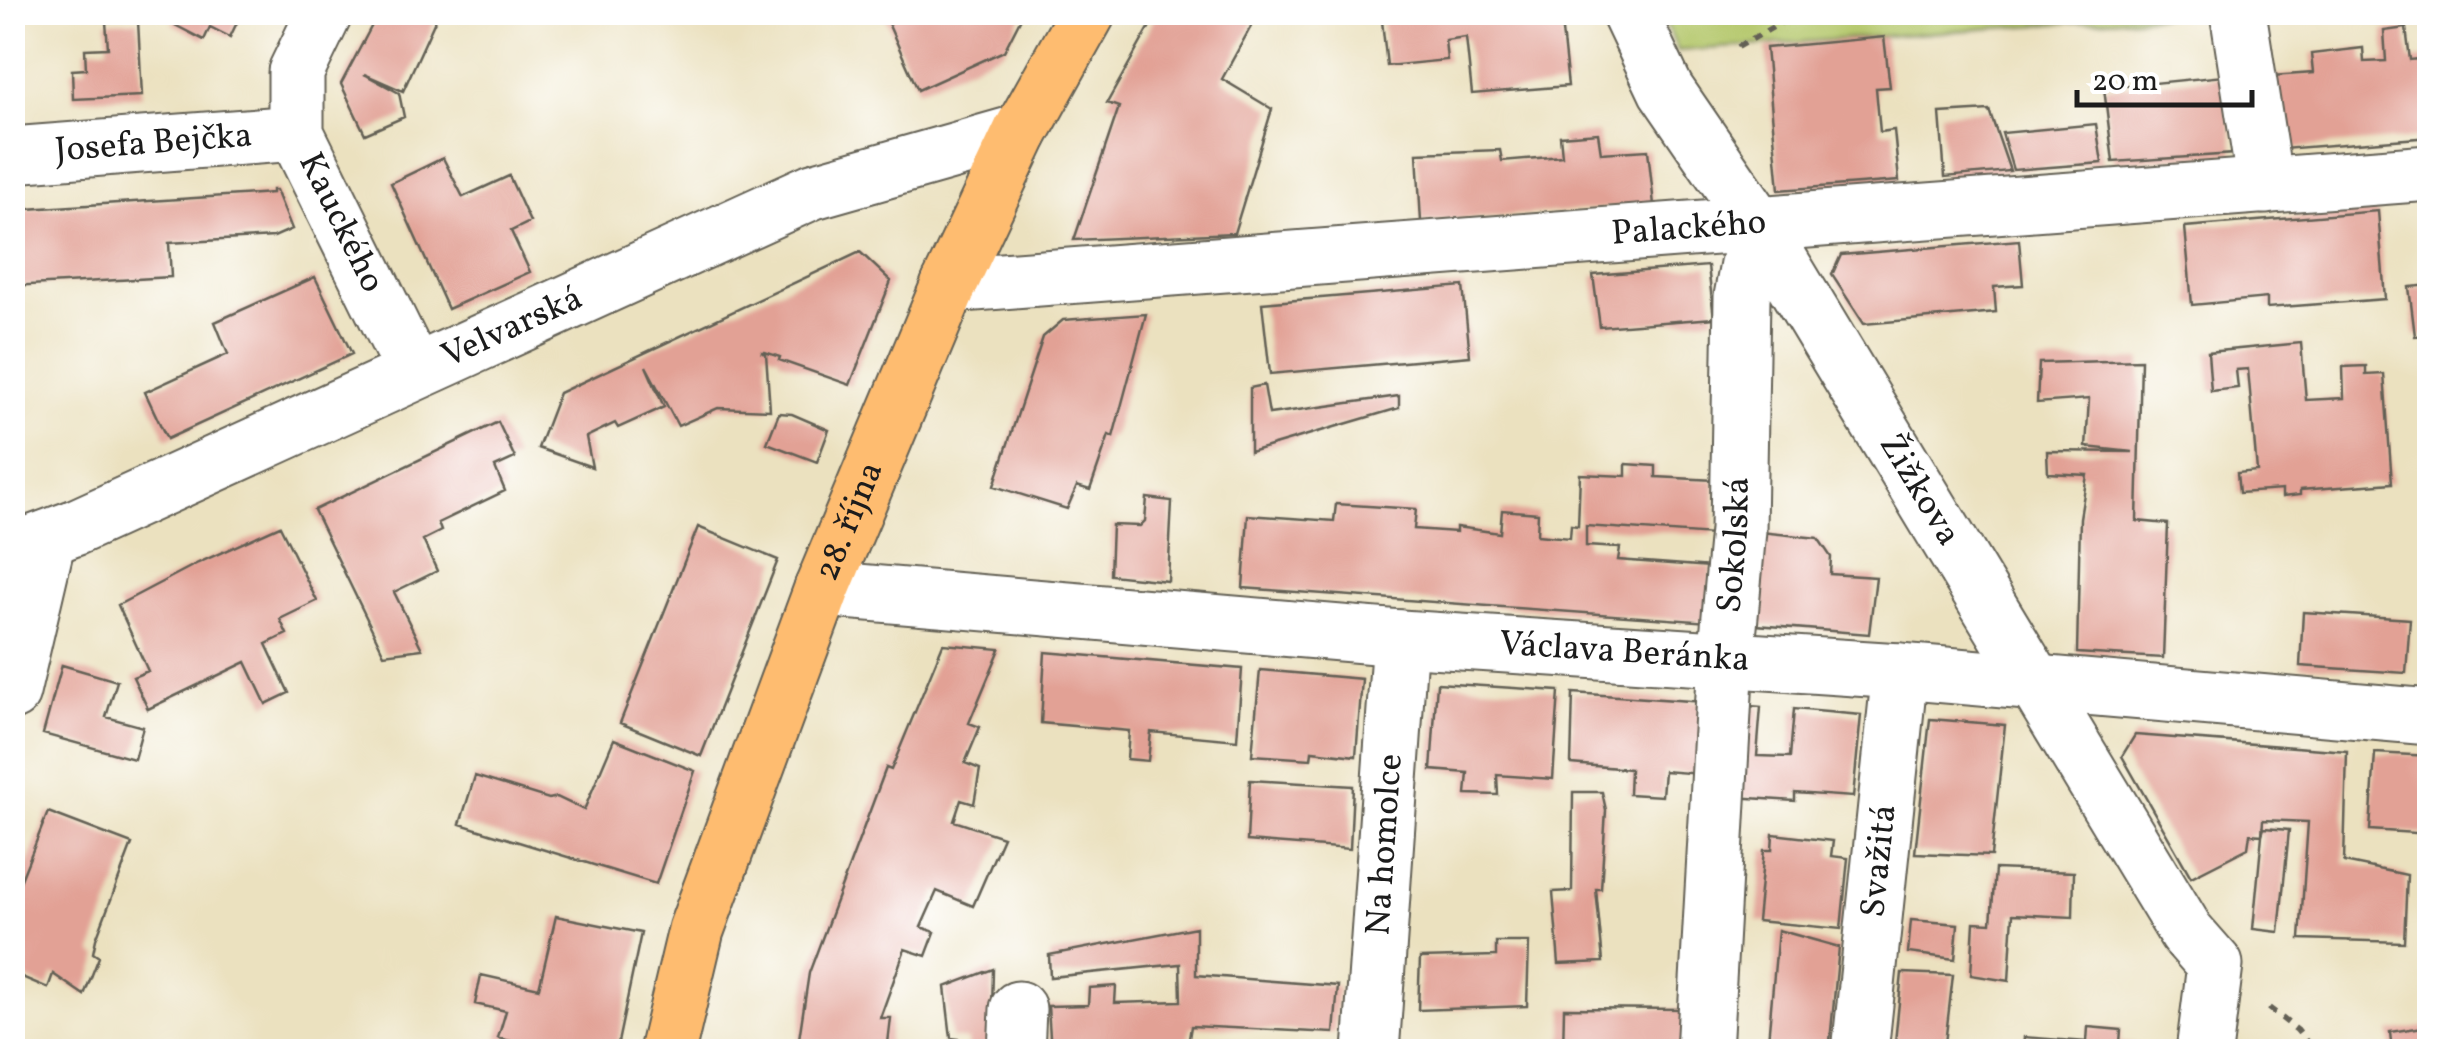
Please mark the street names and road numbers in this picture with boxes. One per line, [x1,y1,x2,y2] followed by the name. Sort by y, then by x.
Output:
[53,112,254,176] street label: Josefa Bejčka
[286,145,395,301] street label: Kauckého
[1610,199,1768,259] street label: Palackého
[434,275,591,381] street label: Velvarská
[1867,425,1971,555] street label: Žižkova
[804,455,896,588] street label: 28. října
[1706,477,1763,615] street label: Sokolská
[1498,621,1751,685] street label: Václava Beránka
[1355,752,1416,937] street label: Na homolce
[1850,802,1910,920] street label: Svažitá

